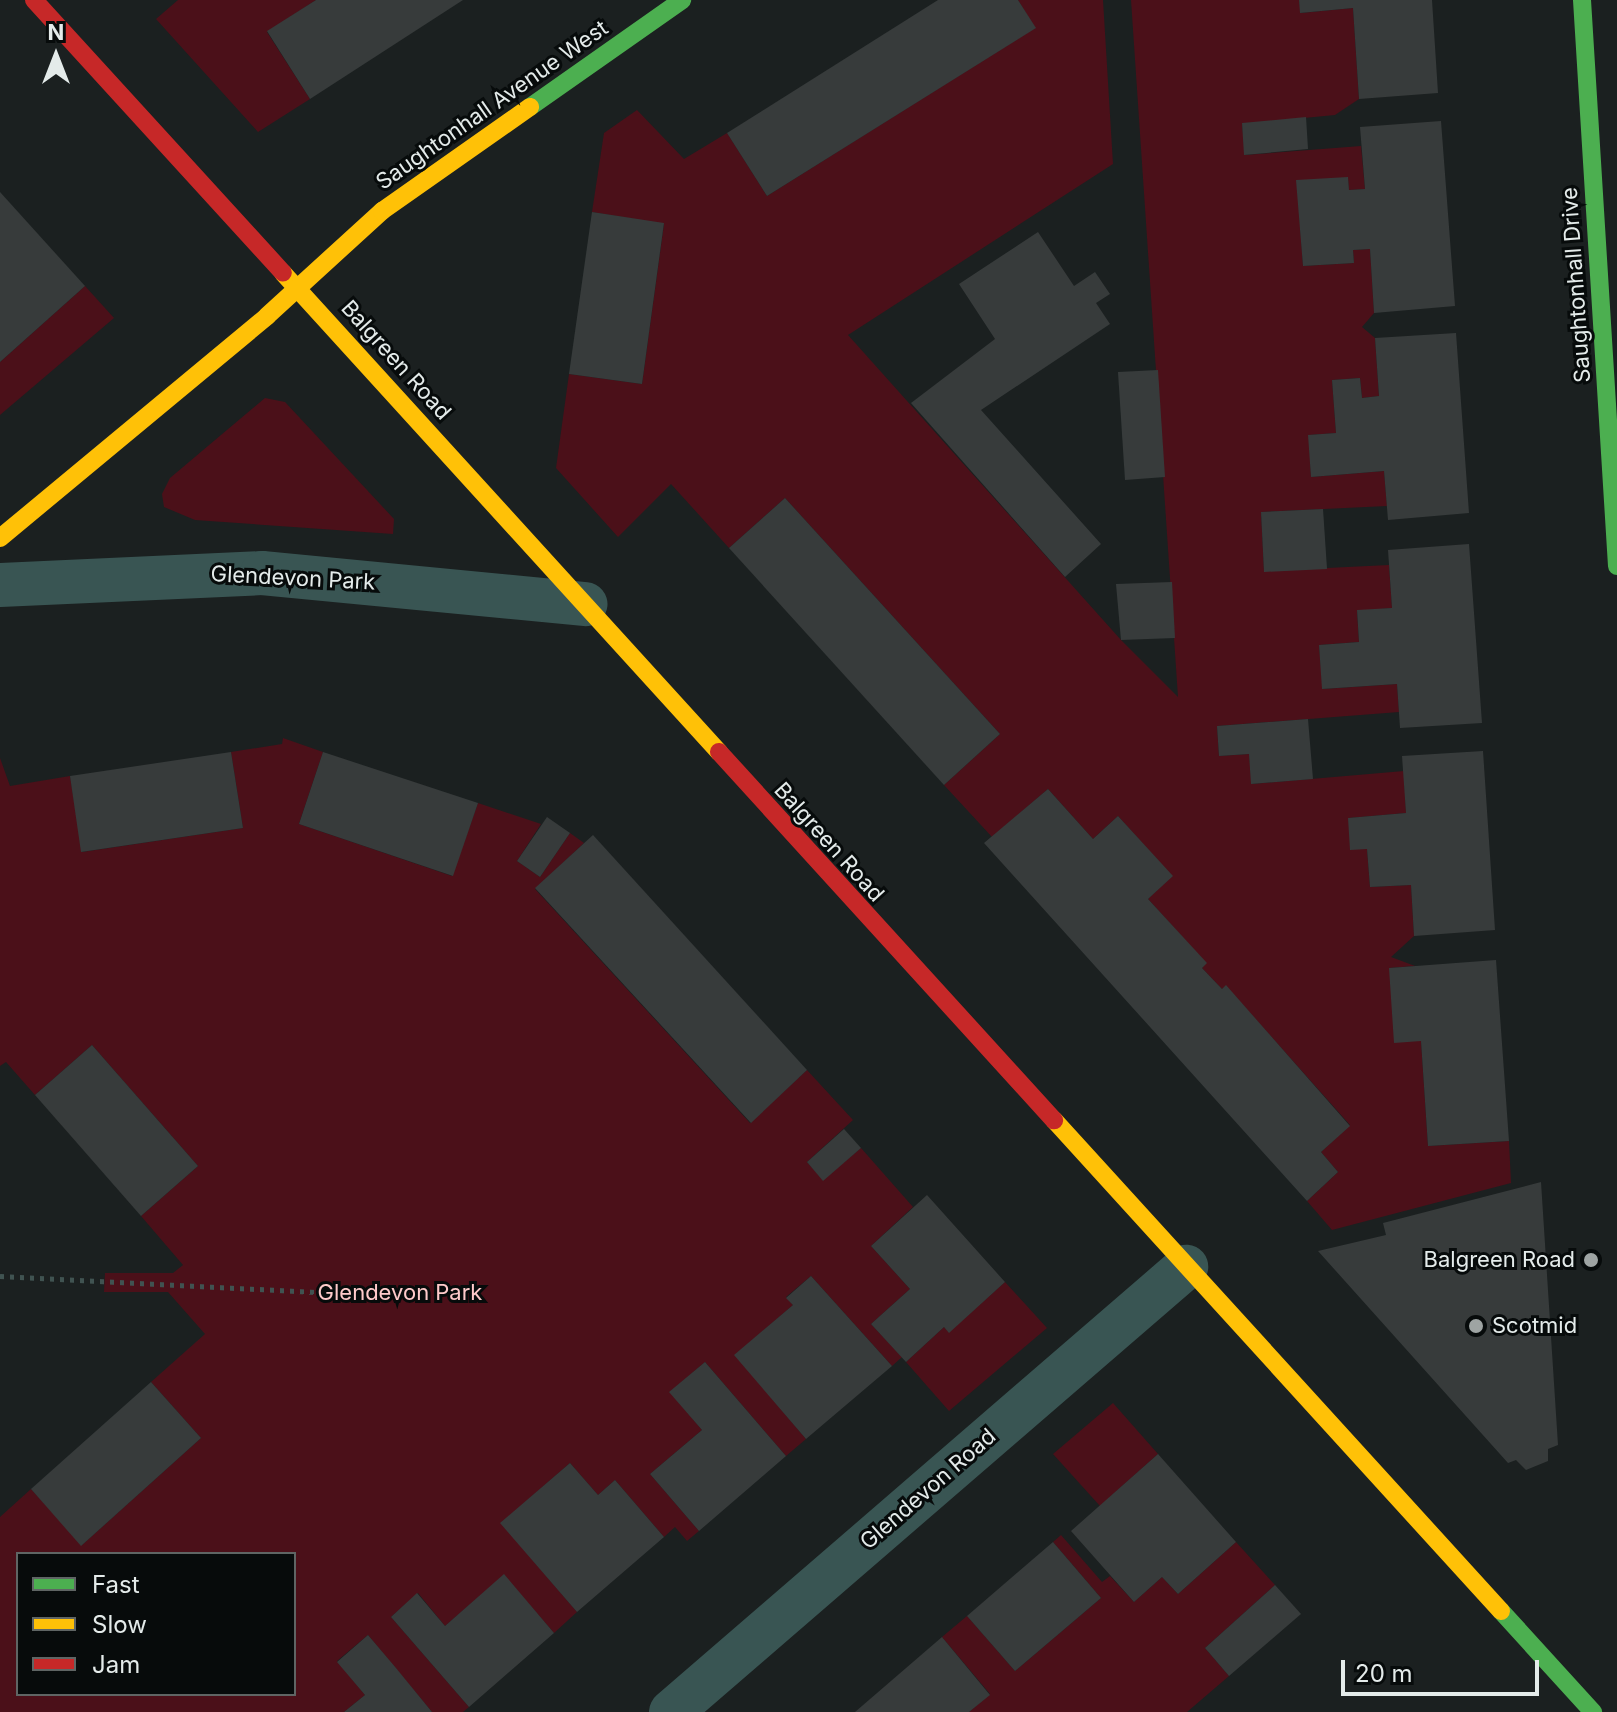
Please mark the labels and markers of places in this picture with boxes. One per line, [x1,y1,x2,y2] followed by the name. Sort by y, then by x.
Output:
[1424,1247,1575,1273] place label: Balgreen Road
[1582,1251,1600,1269] marker: Balgreen Road
[1492,1313,1577,1339] place label: Scotmid
[1467,1317,1485,1335] marker: Scotmid

